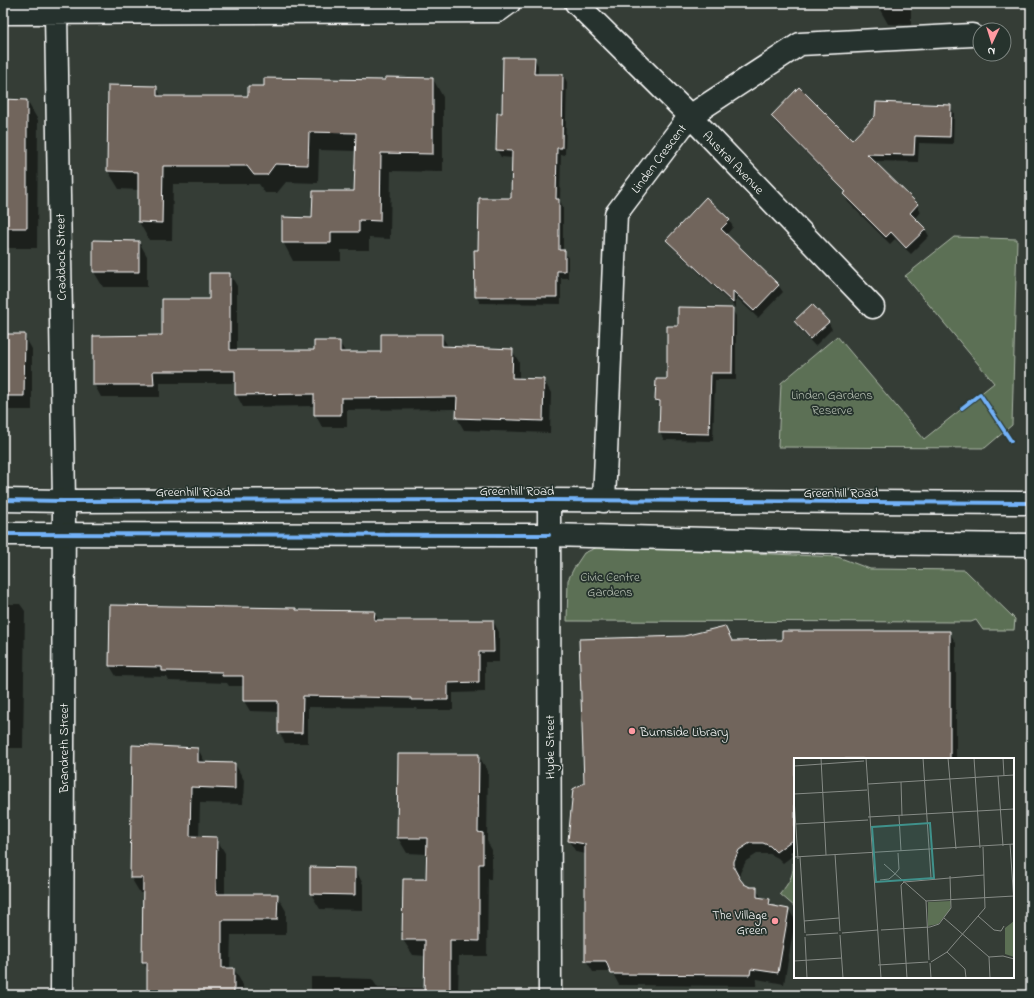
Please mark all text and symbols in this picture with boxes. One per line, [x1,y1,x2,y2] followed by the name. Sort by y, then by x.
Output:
[972,22,1012,62] north arrow
[987,43,996,59] text: N
[627,120,692,198] street label: Linden Crescent
[698,127,768,199] street label: Austral Avenue
[51,213,72,301] street label: Craddock Street
[791,386,873,420] park label: Linden Gardens Reserve
[480,482,555,501] street label: Greenhill Road
[156,483,231,502] street label: Greenhill Road
[804,484,879,503] street label: Greenhill Road
[580,568,640,602] park label: Civic Centre Gardens
[55,702,74,794] street label: Brandreth Street
[541,714,561,779] street label: Hyde Street
[639,723,728,743] place label: Burnside Library
[627,726,637,736] marker: Burnside Library
[794,758,1014,978] inset map
[712,906,767,940] place label: The Village Green
[770,916,780,926] marker: The Village Green

